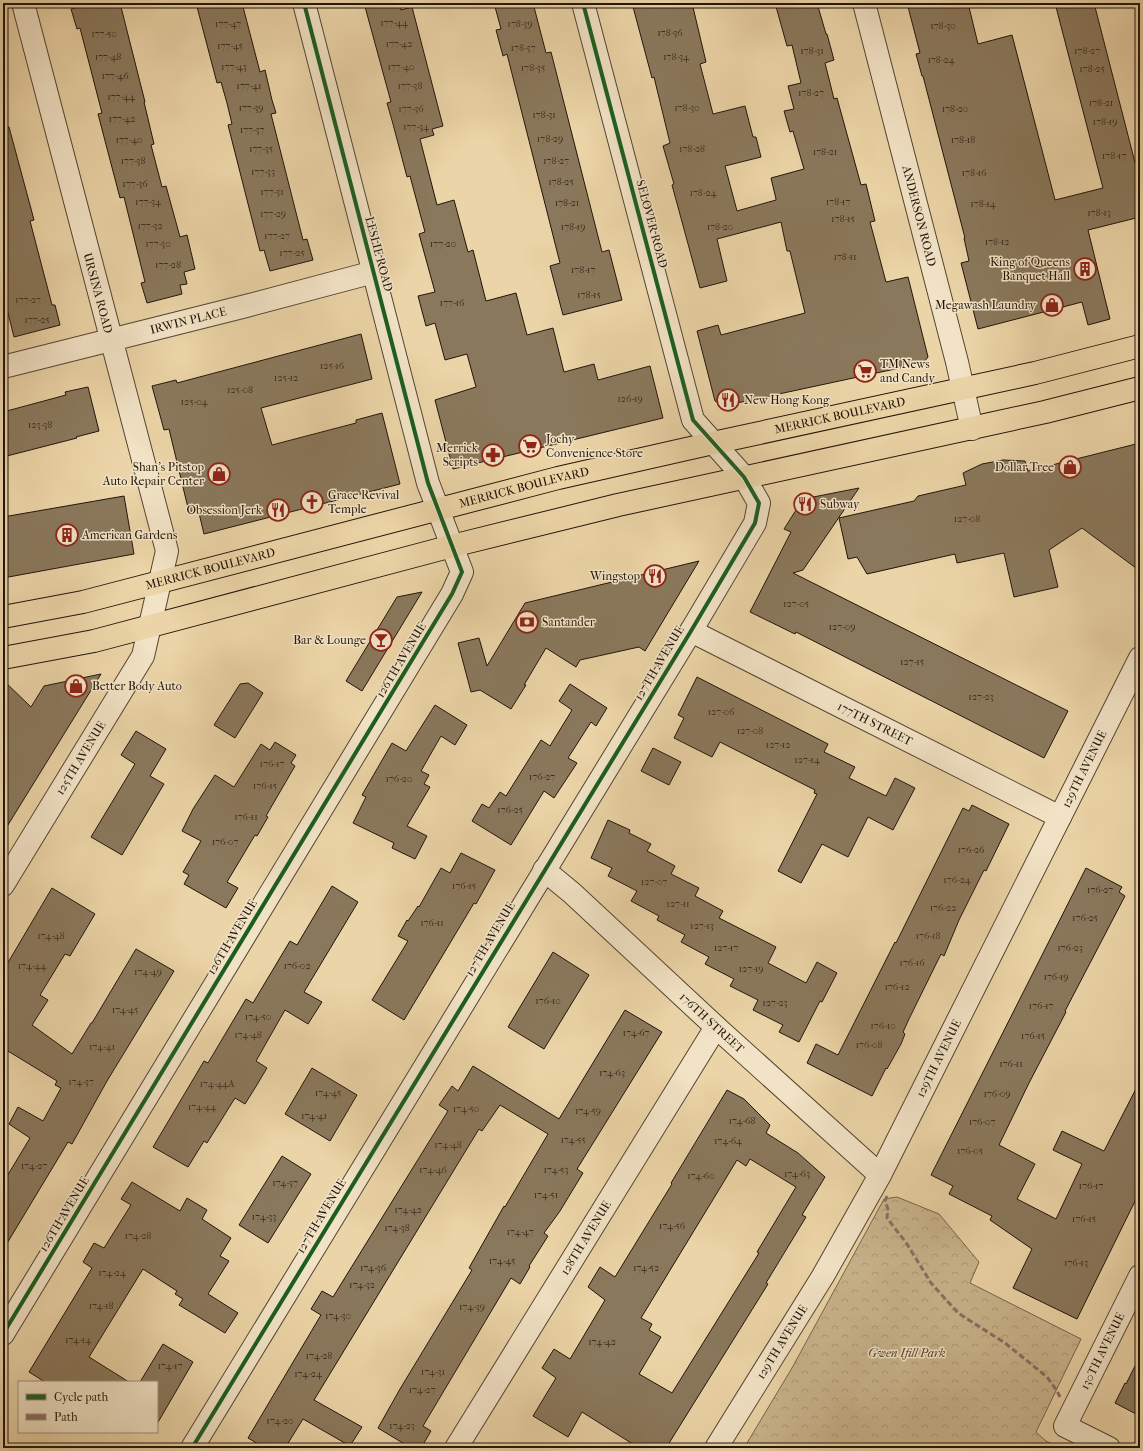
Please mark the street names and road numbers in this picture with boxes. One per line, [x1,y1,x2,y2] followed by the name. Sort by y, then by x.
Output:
[899,163,939,268] street label: ANDERSON ROAD
[633,178,671,270] street label: SELOVER ROAD
[362,215,396,293] street label: LESLIE ROAD
[81,251,115,335] street label: URSINA ROAD
[149,304,228,337] street label: IRWIN PLACE
[773,394,907,436] street label: MERRICK BOULEVARD
[457,464,590,511] street label: MERRICK BOULEVARD
[144,545,277,592] street label: MERRICK BOULEVARD
[373,620,429,700] street label: 126TH AVENUE
[631,623,687,703] street label: 127TH AVENUE
[835,699,915,749] street label: 177TH STREET
[53,718,109,797] street label: 125TH AVENUE
[1059,728,1110,810] street label: 129TH AVENUE
[204,897,260,977] street label: 126TH AVENUE
[462,899,518,979] street label: 127TH AVENUE
[677,990,748,1056] street label: 176TH STREET
[913,1017,964,1100] street label: 129TH AVENUE
[36,1174,92,1254] street label: 126TH AVENUE
[293,1176,349,1256] street label: 127TH AVENUE
[558,1198,614,1278] street label: 128TH AVENUE
[754,1302,810,1382] street label: 129TH AVENUE
[1077,1310,1128,1392] street label: 130TH AVENUE

